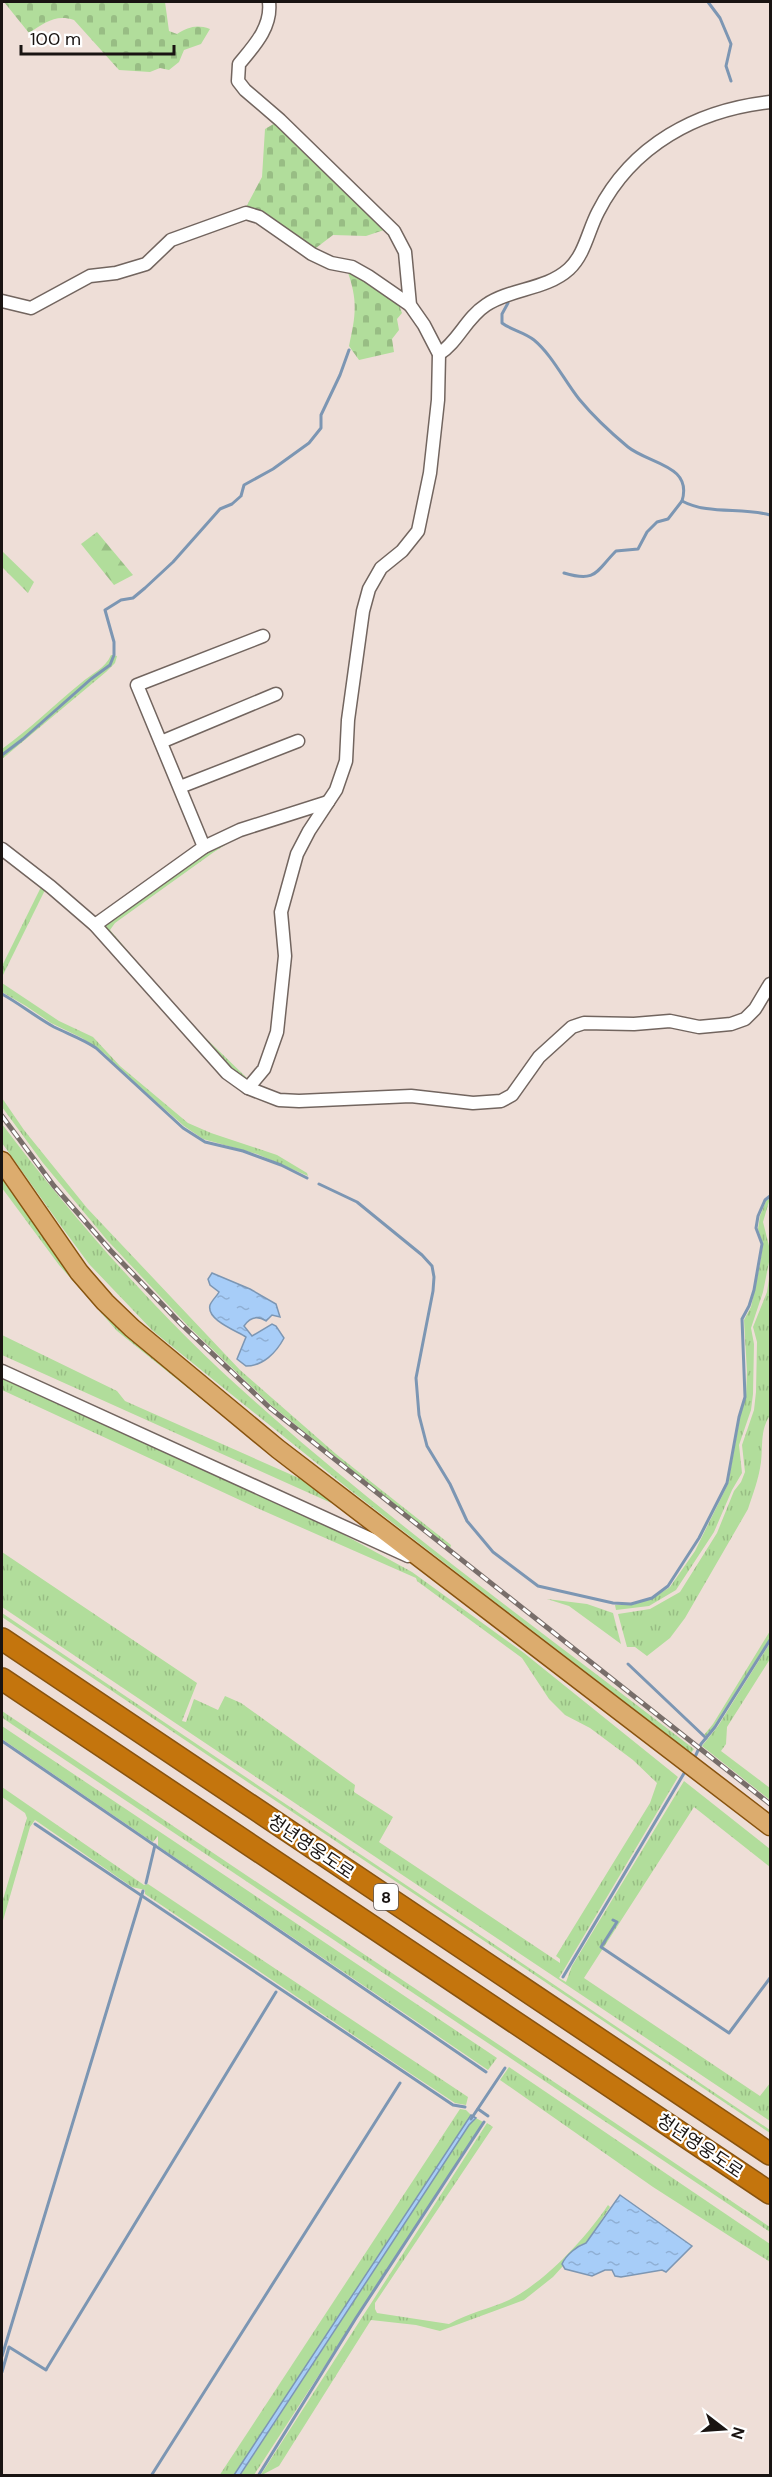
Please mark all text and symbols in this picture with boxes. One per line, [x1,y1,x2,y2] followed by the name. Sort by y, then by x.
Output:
[21,18,174,56] scale bar
[30,27,81,51] text: 100 m
[263,1809,359,1885] street label: 청년영웅도로
[374,1884,398,1910] road number: 8
[652,2108,748,2184] street label: 청년영웅도로
[694,2399,754,2459] north arrow
[726,2425,750,2442] text: N

